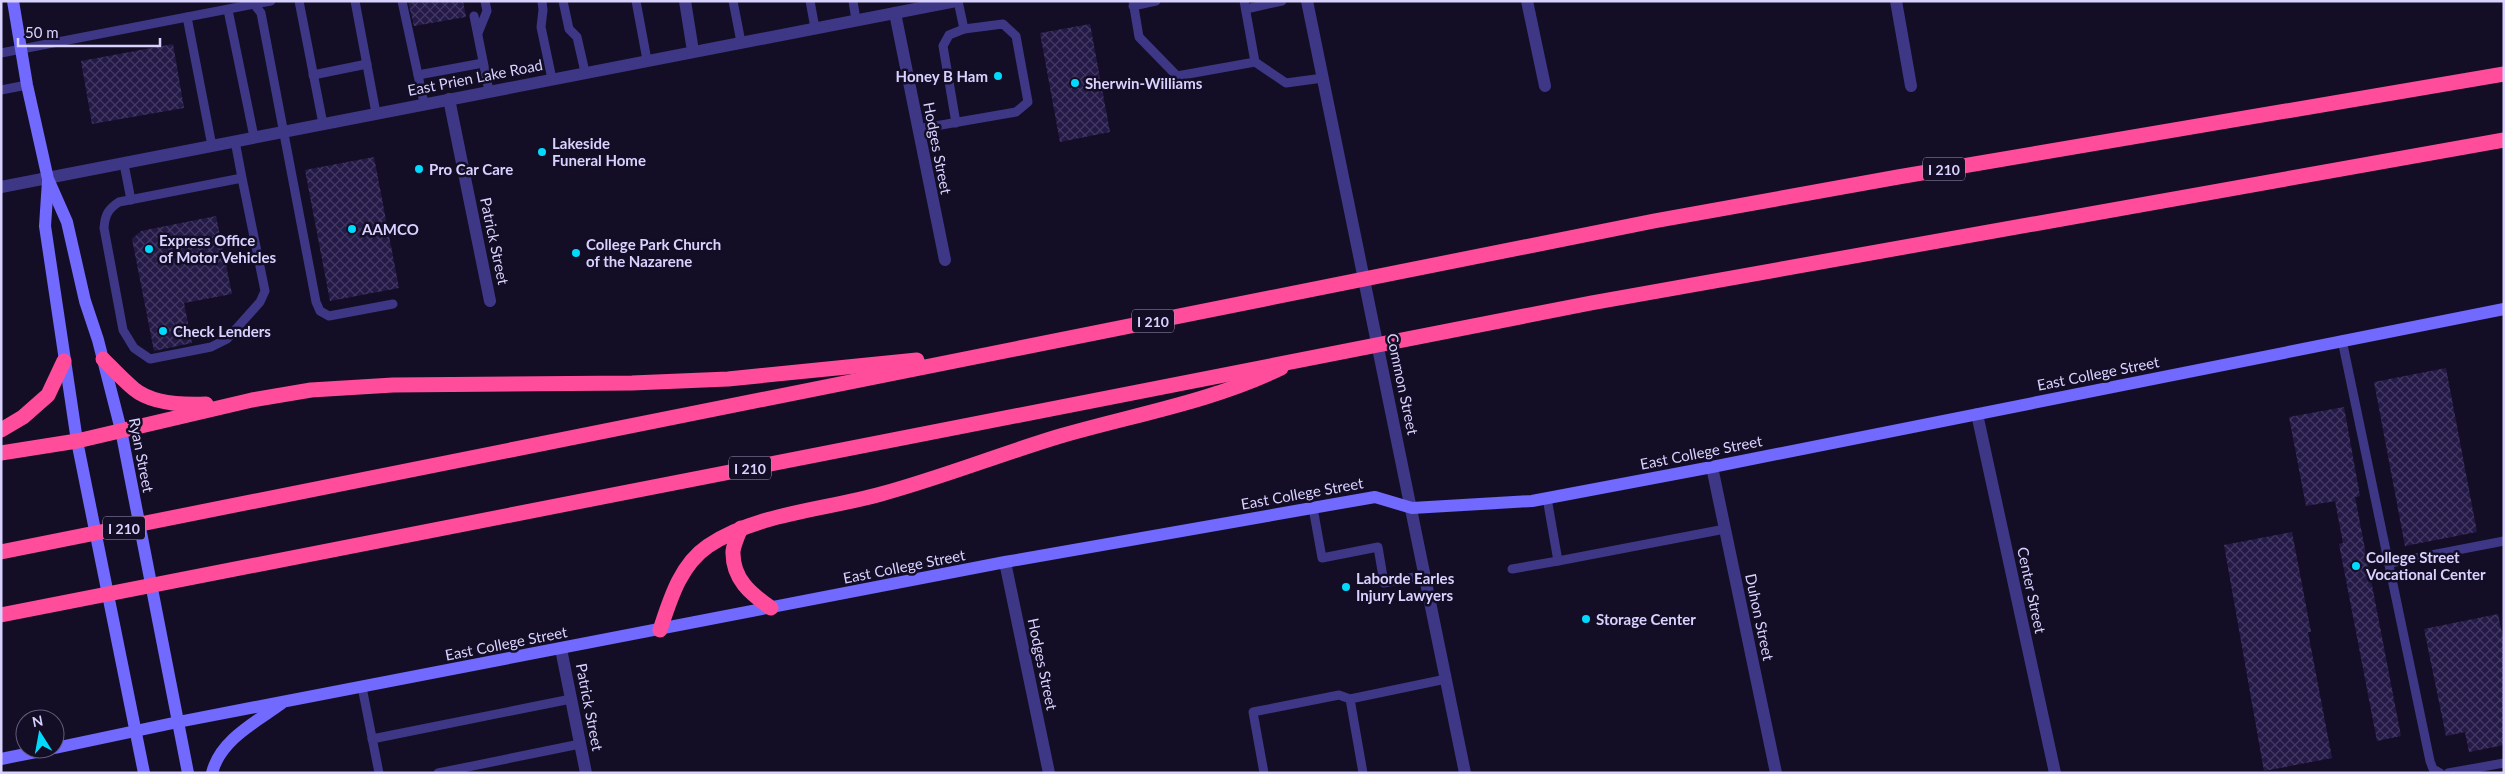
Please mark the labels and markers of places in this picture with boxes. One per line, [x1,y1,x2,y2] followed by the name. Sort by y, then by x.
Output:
[896,67,988,85] place label: Honey B Ham
[992,70,1004,82] marker: Honey B Ham
[1085,74,1203,92] place label: Sherwin-Williams
[1069,77,1081,89] marker: Sherwin-Williams
[552,134,646,169] place label: Lakeside Funeral Home
[536,146,548,158] marker: Lakeside Funeral Home
[429,160,513,178] place label: Pro Car Care
[413,163,425,175] marker: Pro Car Care
[361,220,419,238] place label: AAMCO
[346,223,358,235] marker: AAMCO
[159,231,277,266] place label: Express Office of Motor Vehicles
[586,235,721,270] place label: College Park Church of the Nazarene
[143,243,155,255] marker: Express Office of Motor Vehicles
[570,247,582,259] marker: College Park Church of the Nazarene
[173,322,271,340] place label: Check Lenders
[157,325,169,337] marker: Check Lenders
[2365,548,2486,583] place label: College Street Vocational Center
[2350,560,2362,572] marker: College Street Vocational Center
[1356,569,1455,604] place label: Laborde Earles Injury Lawyers
[1340,581,1352,593] marker: Laborde Earles Injury Lawyers
[1596,610,1696,628] place label: Storage Center
[1580,613,1592,625] marker: Storage Center

